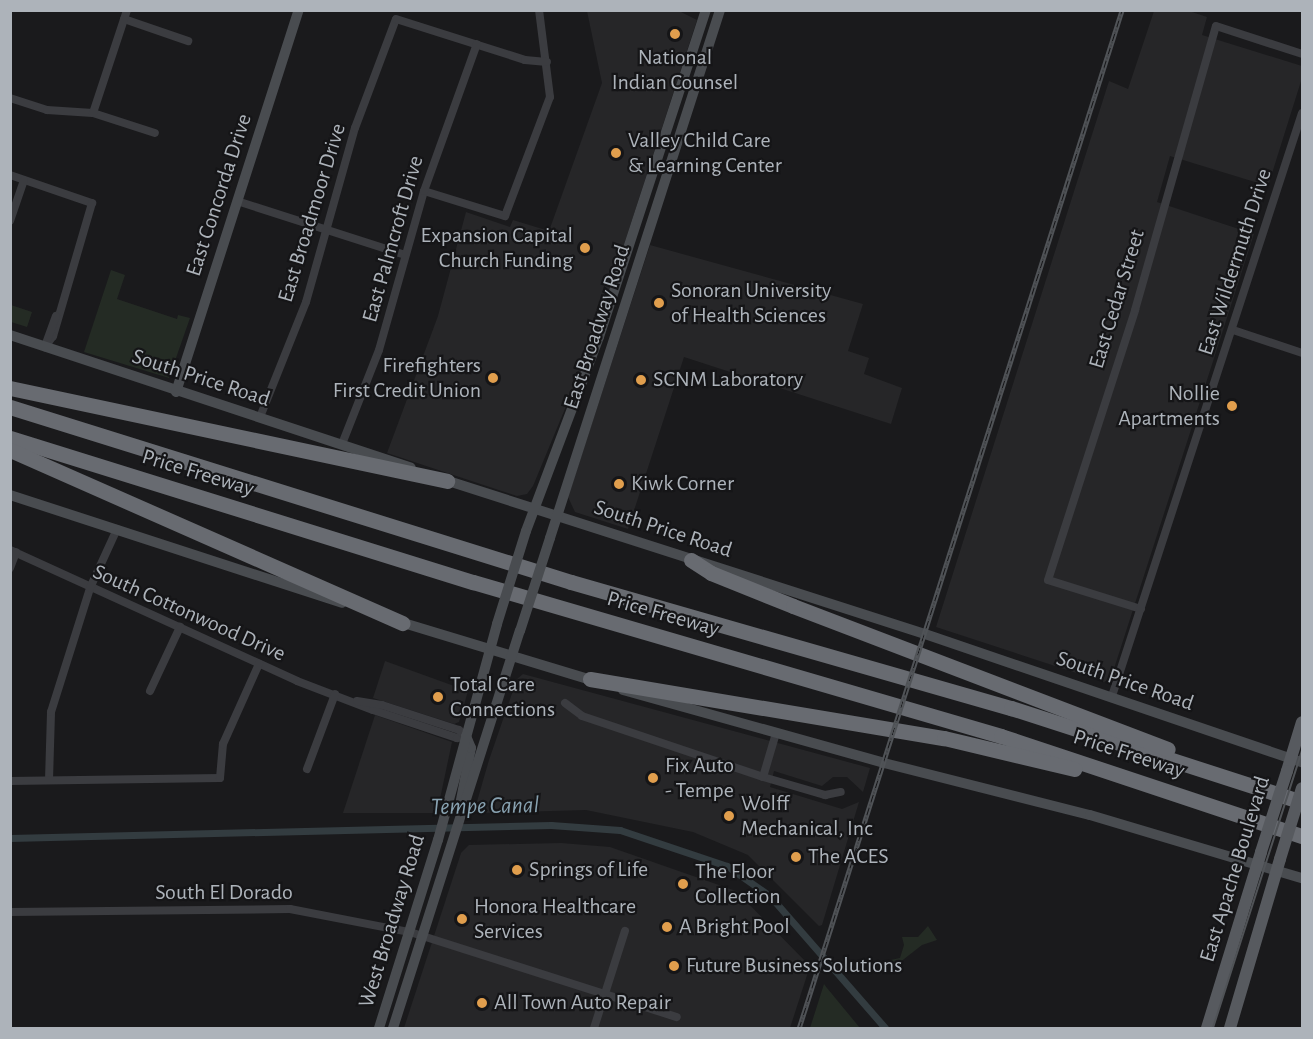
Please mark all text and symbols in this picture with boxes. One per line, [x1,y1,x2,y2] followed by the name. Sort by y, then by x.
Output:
[668,27,682,41] marker: National Indian Counsel
[612,44,738,96] place label: National Indian Counsel
[180,110,258,280] street label: East Concorda Drive
[272,120,352,306] street label: East Broadmoor Drive
[628,127,782,178] place label: Valley Child Care & Learning Center
[609,146,623,160] marker: Valley Child Care & Learning Center
[357,153,429,325] street label: East Palmcroft Drive
[1192,165,1278,359] street label: East Wildermuth Drive
[421,222,573,274] place label: Expansion Capital Church Funding
[1083,226,1151,372] street label: East Cedar Street
[558,241,636,413] street label: East Broadway Road
[578,241,592,255] marker: Expansion Capital Church Funding
[671,277,831,328] place label: Sonoran University of Health Sciences
[652,296,666,310] marker: Sonoran University of Health Sciences
[129,343,273,413] street label: South Price Road
[333,352,481,404] place label: Firefighters First Credit Union
[653,367,803,393] place label: SCNM Laboratory
[486,371,500,385] marker: Firefighters First Credit Union
[634,373,648,387] marker: SCNM Laboratory
[1118,380,1220,432] place label: Nollie Apartments
[1225,399,1239,413] marker: Nollie Apartments
[139,443,257,503] street label: Price Freeway
[631,471,734,497] place label: Kiwk Corner
[612,477,626,491] marker: Kiwk Corner
[591,494,735,564] street label: South Price Road
[89,559,289,667] street label: South Cottonwood Drive
[604,585,722,643] street label: Price Freeway
[1053,645,1197,717] street label: South Price Road
[450,671,555,722] place label: Total Care Connections
[431,690,445,704] marker: Total Care Connections
[1070,724,1188,784] street label: Price Freeway
[665,752,734,804] place label: Fix Auto - Tempe
[646,771,660,785] marker: Fix Auto - Tempe
[1194,773,1276,965] street label: East Apache Boulevard
[741,790,873,842] place label: Wolff Mechanical, Inc
[430,792,540,822] water label: Tempe Canal
[722,809,736,823] marker: Wolff Mechanical, Inc
[353,831,431,1011] street label: West Broadway Road
[808,844,889,870] place label: The ACES
[789,850,803,864] marker: The ACES
[529,857,648,883] place label: Springs of Life
[695,858,781,909] place label: The Floor Collection
[510,863,524,877] marker: Springs of Life
[676,877,690,891] marker: The Floor Collection
[155,880,293,906] street label: South El Dorado
[474,893,636,944] place label: Honora Healthcare Services
[455,912,469,926] marker: Honora Healthcare Services
[679,914,790,940] place label: A Bright Pool
[660,920,674,934] marker: A Bright Pool
[686,953,902,979] place label: Future Business Solutions
[667,959,681,973] marker: Future Business Solutions
[494,990,671,1016] place label: All Town Auto Repair
[475,996,489,1010] marker: All Town Auto Repair

